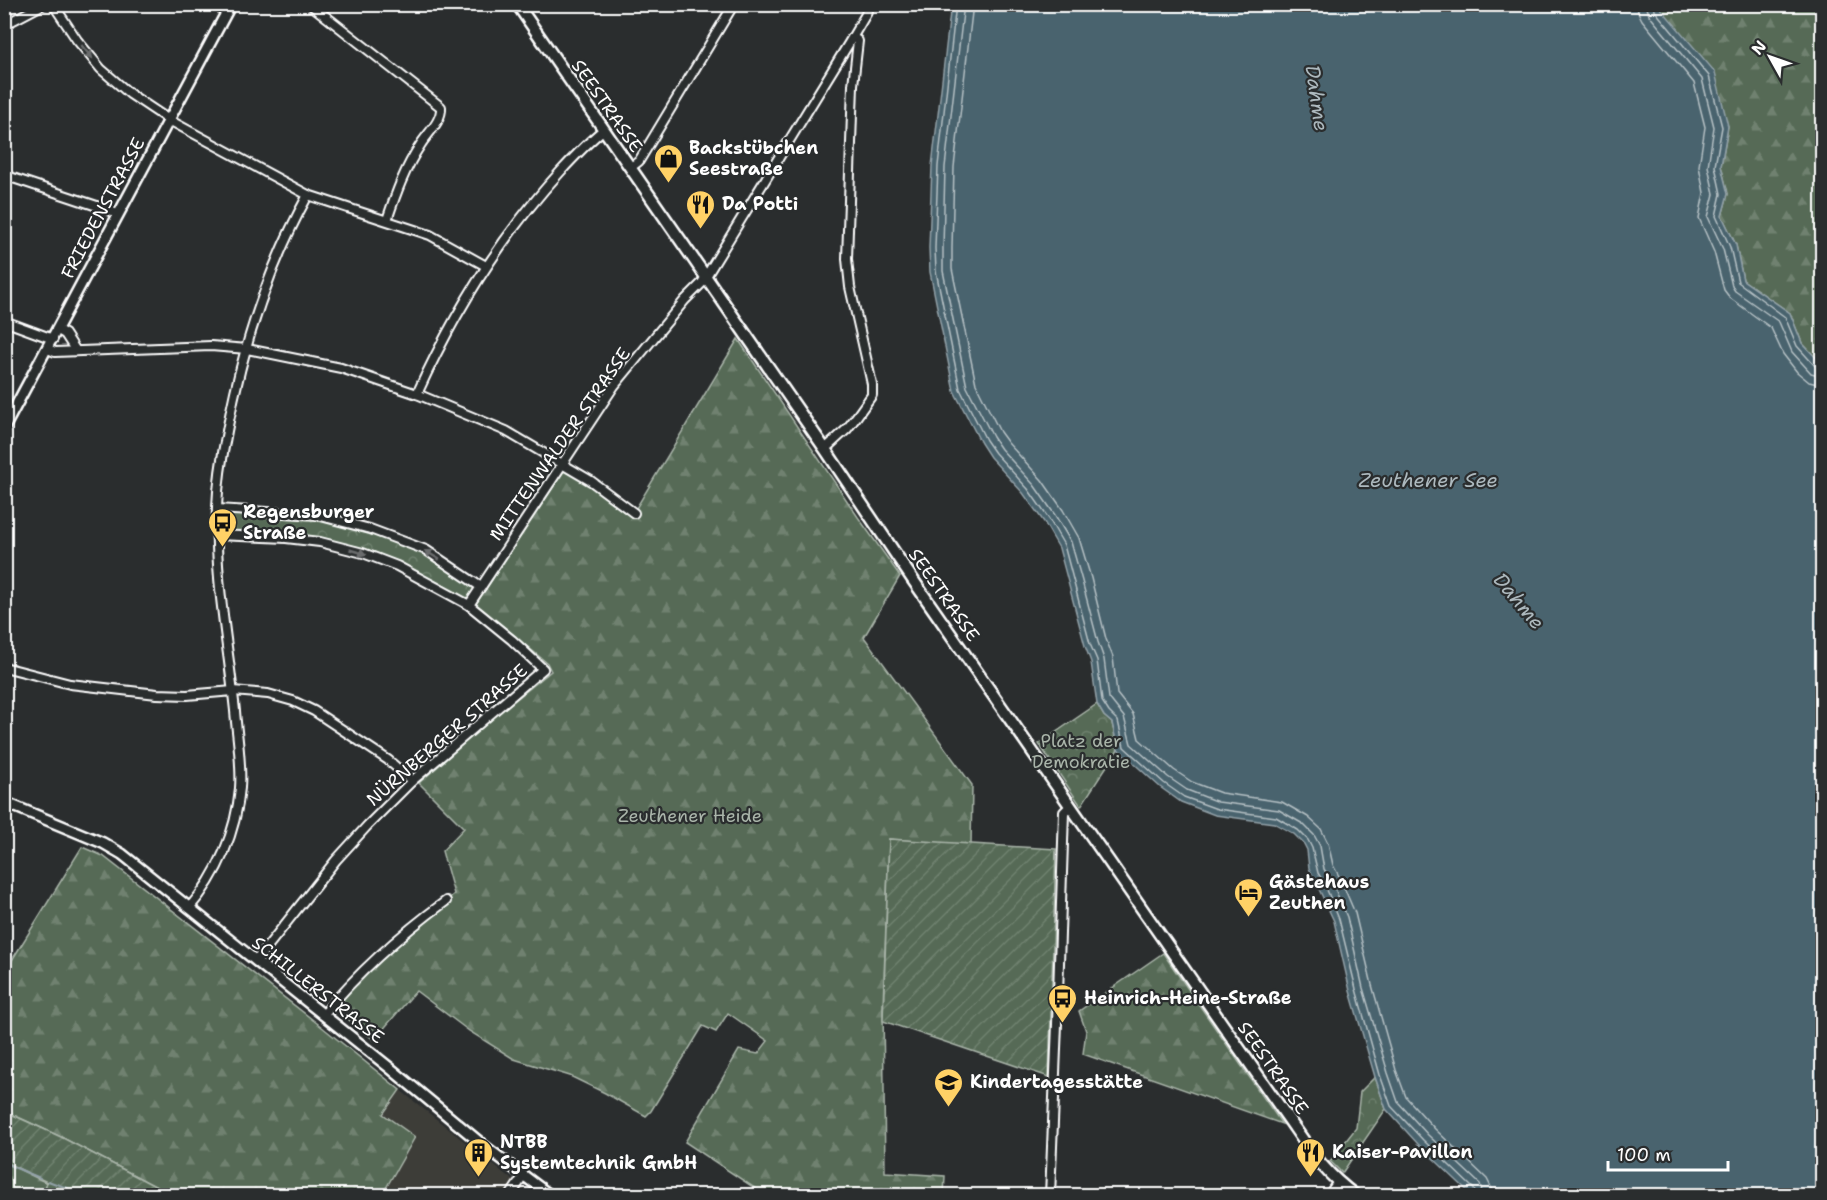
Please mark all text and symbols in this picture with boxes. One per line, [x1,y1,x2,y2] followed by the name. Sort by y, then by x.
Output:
[1740,27,1800,87] north arrow
[1747,36,1771,59] text: N
[80,44,93,60] one-way arrow
[566,55,648,157] street label: SEESTRASSE
[1299,63,1335,133] water label: Dahme
[56,133,150,283] street label: FRIEDENSTRASSE
[689,136,818,181] place label: Backstübchen Seestraße
[652,142,684,184] shop icon: Backstübchen Seestraße
[685,188,717,230] restaurant icon: Da Potti
[722,192,798,216] place label: Da Potti
[484,343,636,545] street label: MITTENWALDER STRASSE
[1358,467,1498,493] water label: Zeuthener See
[243,500,375,545] place label: Regensburger Straße
[206,506,238,548] bus stop icon: Regensburger Straße
[903,544,985,646] street label: SEESTRASSE
[349,548,367,557] one-way arrow
[424,549,440,560] one-way arrow
[1488,567,1550,635] water label: Dahme
[361,658,533,812] street label: NÜRNBERGER STRASSE
[1032,729,1130,774] park label: Platz der Demokratie
[618,804,762,828] park label: Zeuthener Heide
[1269,870,1369,915] place label: Gästehaus Zeuthen
[1232,876,1264,918] hotel icon: Gästehaus Zeuthen
[247,931,389,1049] street label: SCHILLERSTRASSE
[1047,982,1079,1024] bus stop icon: Heinrich-Heine-Straße
[1084,986,1292,1010] place label: Heinrich-Heine-Straße
[1232,1017,1314,1119] street label: SEESTRASSE
[933,1066,965,1108] school or university icon: Kindertagesstätte
[970,1070,1143,1094] place label: Kindertagesstätte
[500,1130,697,1175] place label: NTBB Systemtechnik GmbH
[1608,1134,1728,1172] scale bar
[463,1136,495,1178] building icon: NTBB Systemtechnik GmbH
[1295,1136,1327,1178] restaurant icon: Kaiser-Pavillon
[1332,1140,1472,1164] place label: Kaiser-Pavillon
[1617,1143,1671,1167] text: 100 m

